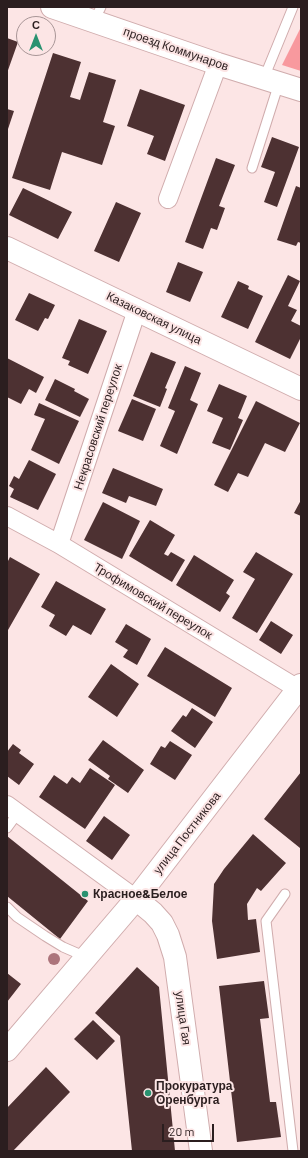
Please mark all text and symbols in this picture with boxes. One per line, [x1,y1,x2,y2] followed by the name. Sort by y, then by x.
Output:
[16,16,56,56] north arrow
[32,18,40,31] text: С
[122,24,230,74] street label: проезд Коммунаров
[104,289,204,347] street label: Казаковская улица
[71,362,125,492] street label: Некрасовский переулок
[91,560,215,642] street label: Трофимовский переулок
[150,789,224,877] street label: улица Постникова
[93,887,187,901] place label: Красное&Белое
[80,889,90,899] marker: Красное&Белое
[172,990,194,1046] street label: улица Гая
[156,1079,233,1107] place label: Прокуратура Оренбурга
[143,1088,153,1098] marker: Прокуратура Оренбурга
[164,1116,216,1142] scale bar
[169,1124,195,1138] text: 20 m

